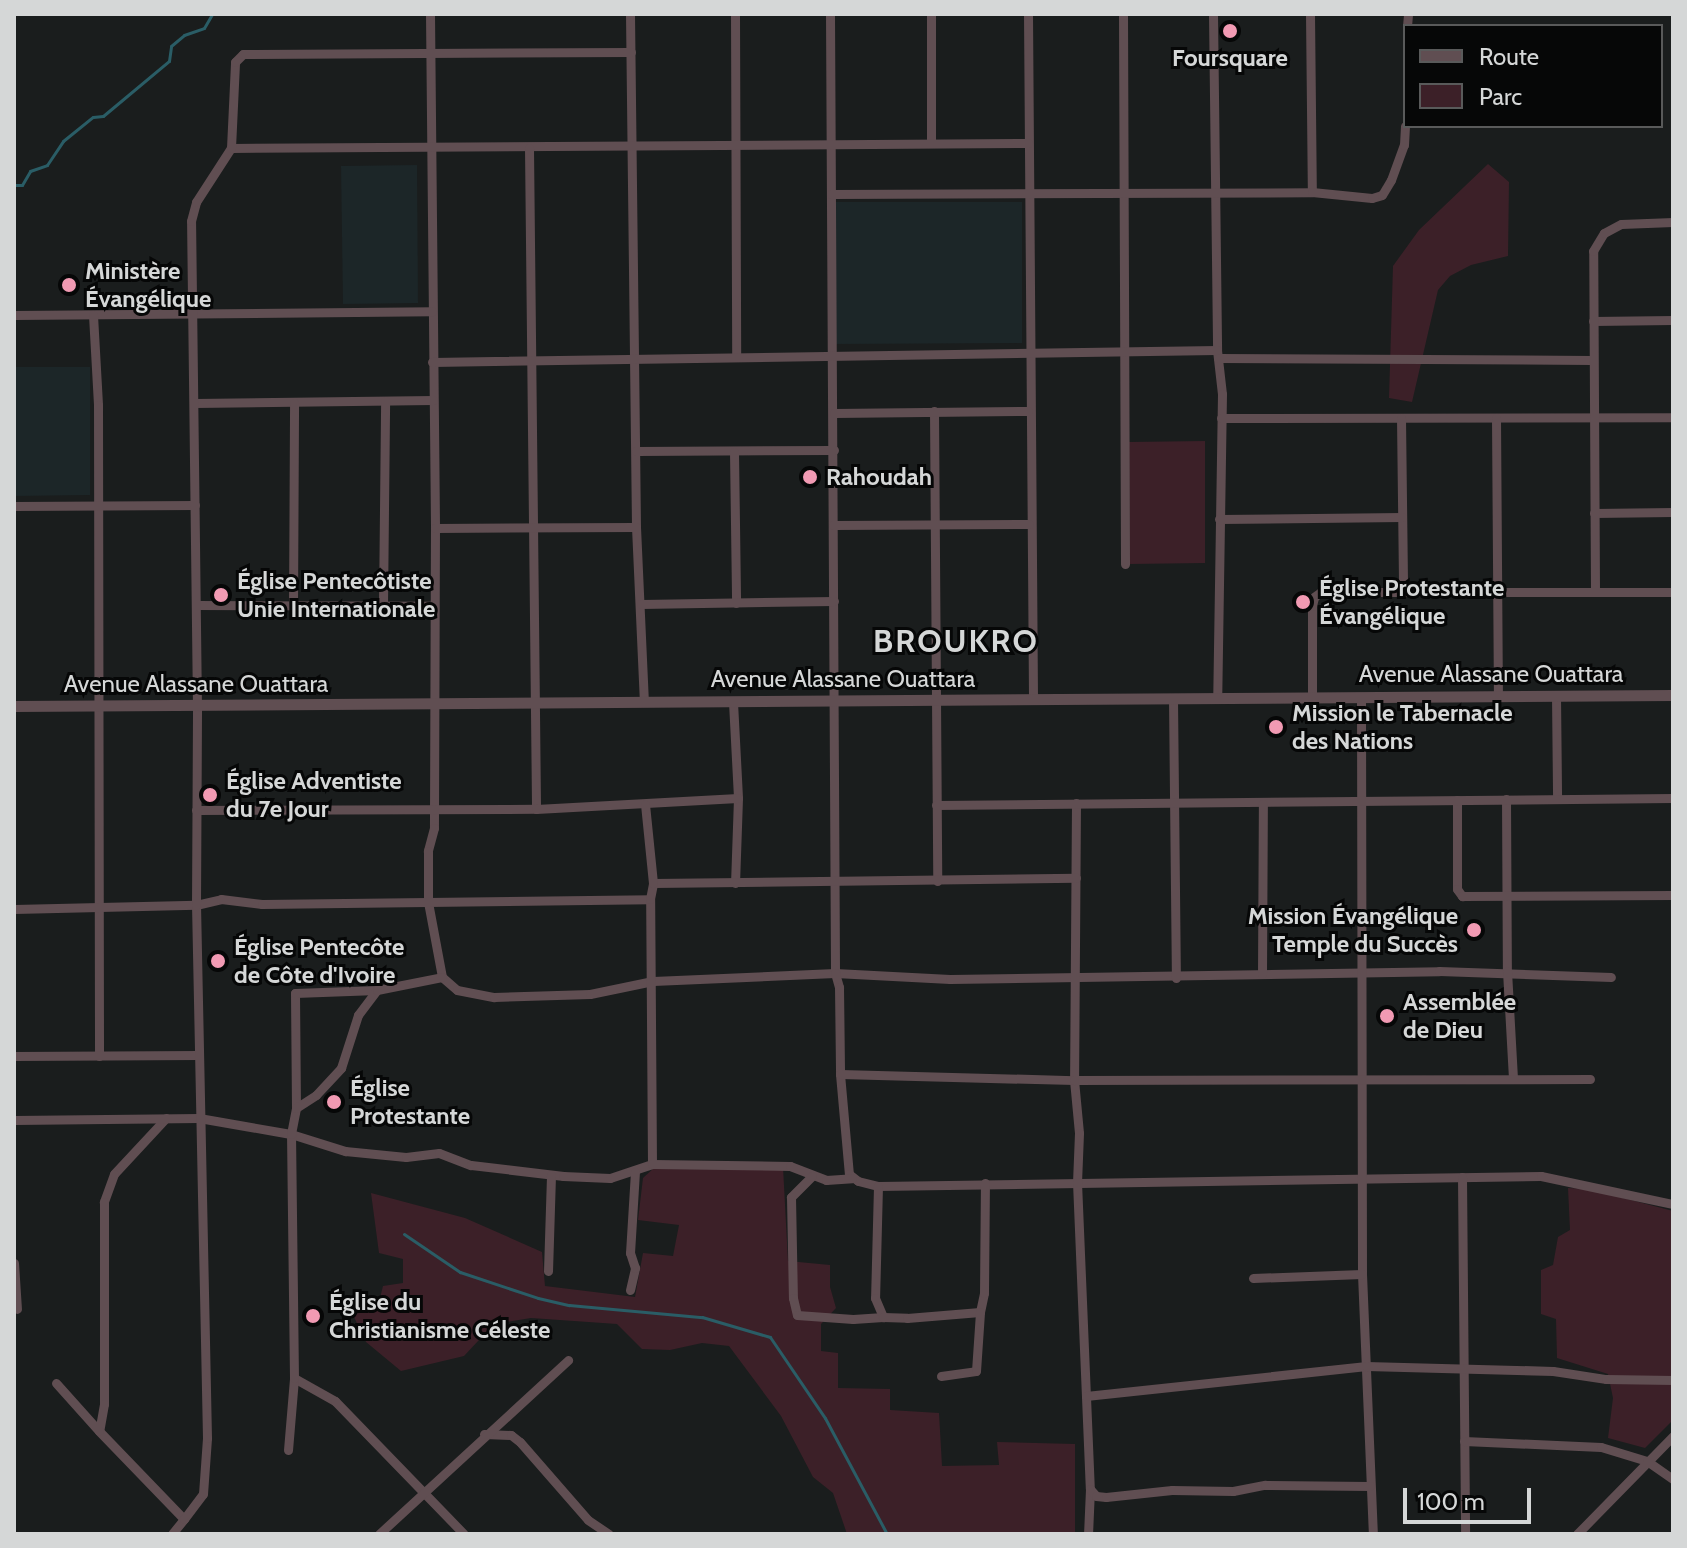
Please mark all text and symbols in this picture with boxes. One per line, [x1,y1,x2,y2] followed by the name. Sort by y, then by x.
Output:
[1221,22,1239,40] marker: Foursquare
[1403,24,1663,128] legend
[1479,42,1539,71] text: Route
[1172,44,1288,72] place label: Foursquare
[1479,82,1522,111] text: Parc
[85,257,211,313] place label: Ministère Évangélique
[60,276,78,294] marker: Ministère Évangélique
[826,463,932,491] place label: Rahoudah
[801,468,819,486] marker: Rahoudah
[237,567,435,623] place label: Église Pentecôtiste Unie Internationale
[1319,574,1504,630] place label: Église Protestante Évangélique
[212,586,230,604] marker: Église Pentecôtiste Unie Internationale
[1294,593,1312,611] marker: Église Protestante Évangélique
[873,622,1039,660] district label: BROUKRO
[1359,660,1623,688] street label: Avenue Alassane Ouattara
[711,665,975,693] street label: Avenue Alassane Ouattara
[64,670,328,698] street label: Avenue Alassane Ouattara
[1292,699,1512,755] place label: Mission le Tabernacle des Nations
[1267,718,1285,736] marker: Mission le Tabernacle des Nations
[226,767,402,823] place label: Église Adventiste du 7e Jour
[201,786,219,804] marker: Église Adventiste du 7e Jour
[1248,902,1458,958] place label: Mission Évangélique Temple du Succès
[1465,921,1483,939] marker: Mission Évangélique Temple du Succès
[234,933,404,989] place label: Église Pentecôte de Côte d'Ivoire
[209,952,227,970] marker: Église Pentecôte de Côte d'Ivoire
[1403,988,1516,1044] place label: Assemblée de Dieu
[1378,1007,1396,1025] marker: Assemblée de Dieu
[350,1074,470,1130] place label: Église Protestante
[325,1093,343,1111] marker: Église Protestante
[329,1288,550,1344] place label: Église du Christianisme Céleste
[304,1307,322,1325] marker: Église du Christianisme Céleste
[1407,1472,1535,1522] scale bar
[1417,1487,1485,1516] text: 100 m

